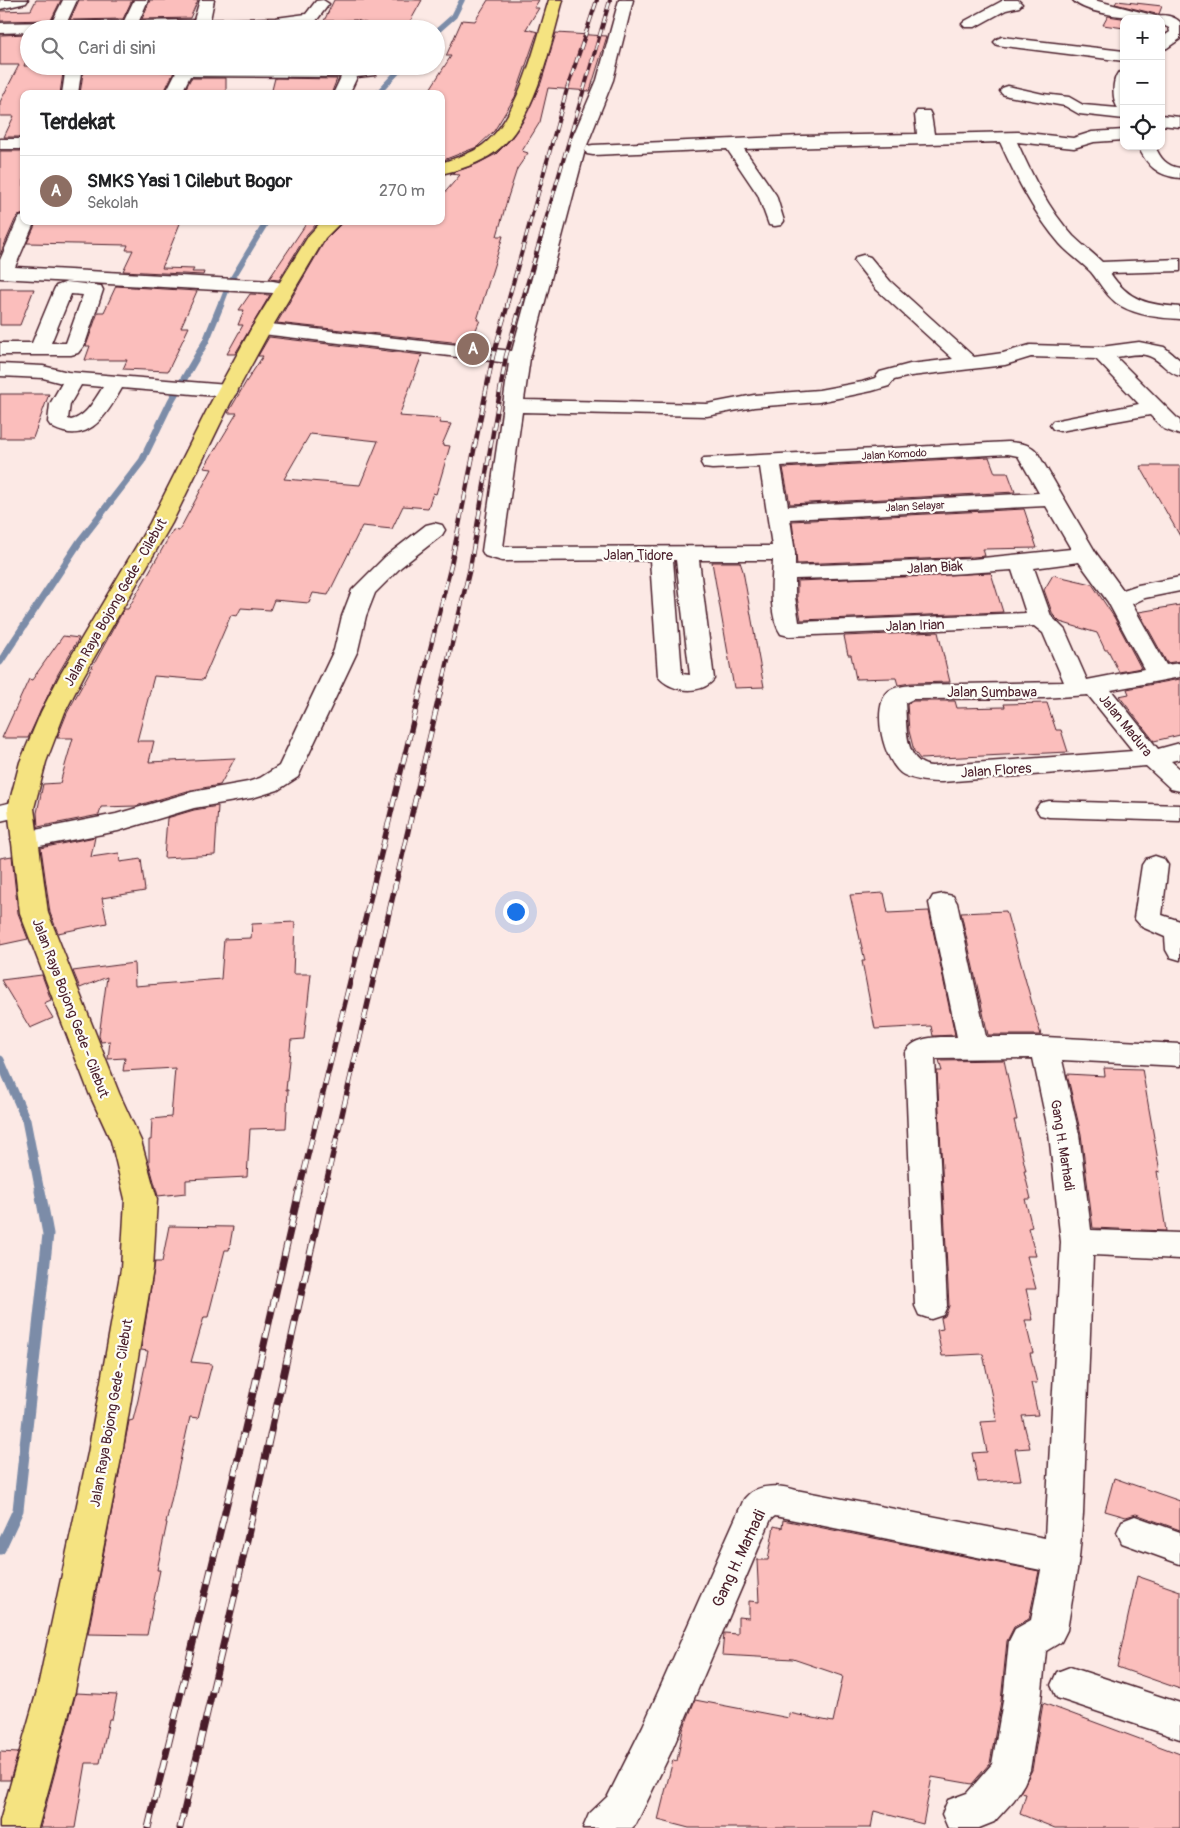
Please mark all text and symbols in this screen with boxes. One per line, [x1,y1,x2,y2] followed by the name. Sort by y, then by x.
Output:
[1120,15,1165,150] map controls
[1120,15,1165,60] button: +
[20,20,445,75] search box
[38,34,66,62] icon: search
[78,36,155,60] text: Cari di sini
[1120,60,1165,105] button: −
[1120,105,1165,150] button: locate
[40,109,115,136] text: Terdekat
[87,169,292,193] text: SMKS Yasi 1 Cilebut Bogor
[51,181,61,201] text: A
[379,181,425,201] text: 270 m
[87,193,138,213] text: Sekolah
[457,330,489,368] pin: A
[861,446,927,463] street label: Jalan Komodo
[885,498,945,515] street label: Jalan Selayar
[60,515,171,689] street label: Jalan Raya Bojong Gede - Cilebut
[603,547,673,564] street label: Jalan Tidore
[906,558,964,577] street label: Jalan Biak
[885,616,945,635] street label: Jalan Irian
[947,684,1037,701] street label: Jalan Sumbawa
[1095,691,1156,760] street label: Jalan Madura
[960,760,1033,781] street label: Jalan Flores
[503,899,529,925] your location
[28,916,113,1101] street label: Jalan Raya Bojong Gede - Cilebut
[1047,1098,1078,1192] street label: Gang H. Marhadi
[87,1317,136,1509] street label: Jalan Raya Bojong Gede - Cilebut
[708,1506,770,1610] street label: Gang H. Marhadi

